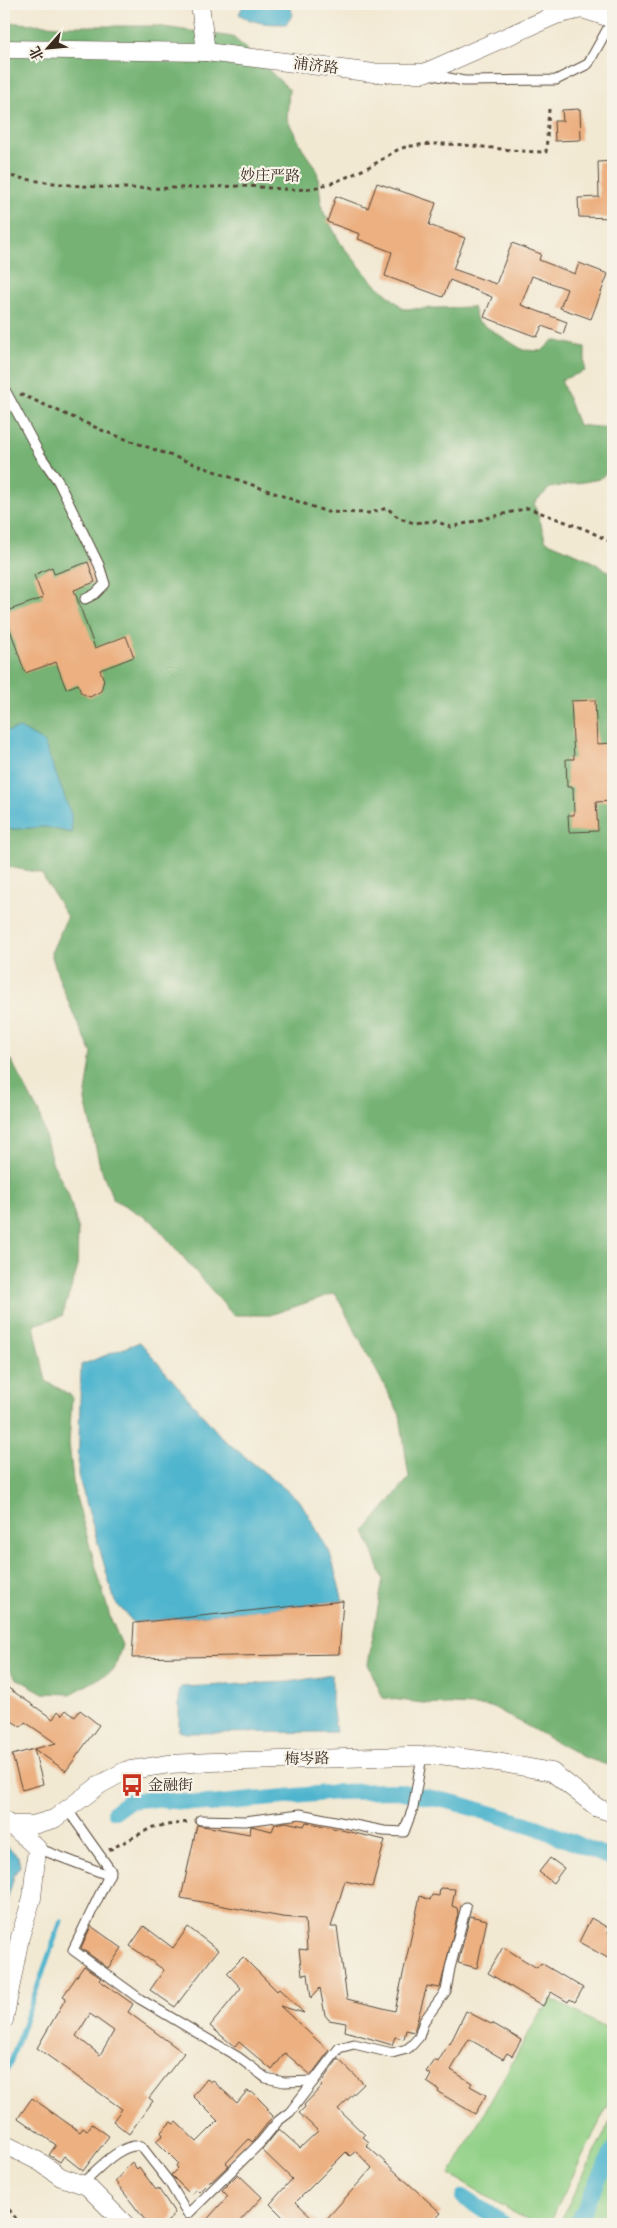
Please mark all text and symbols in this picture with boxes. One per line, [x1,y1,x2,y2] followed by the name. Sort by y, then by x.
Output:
[22,22,72,72] north arrow
[26,44,48,64] text: 北
[293,54,339,78] street label: 浦济路
[240,166,300,186] street label: 妙庄严路
[284,1749,330,1769] street label: 梅岑路
[119,1772,145,1798] bus stop icon: 金融街
[148,1776,193,1795] place label: 金融街

